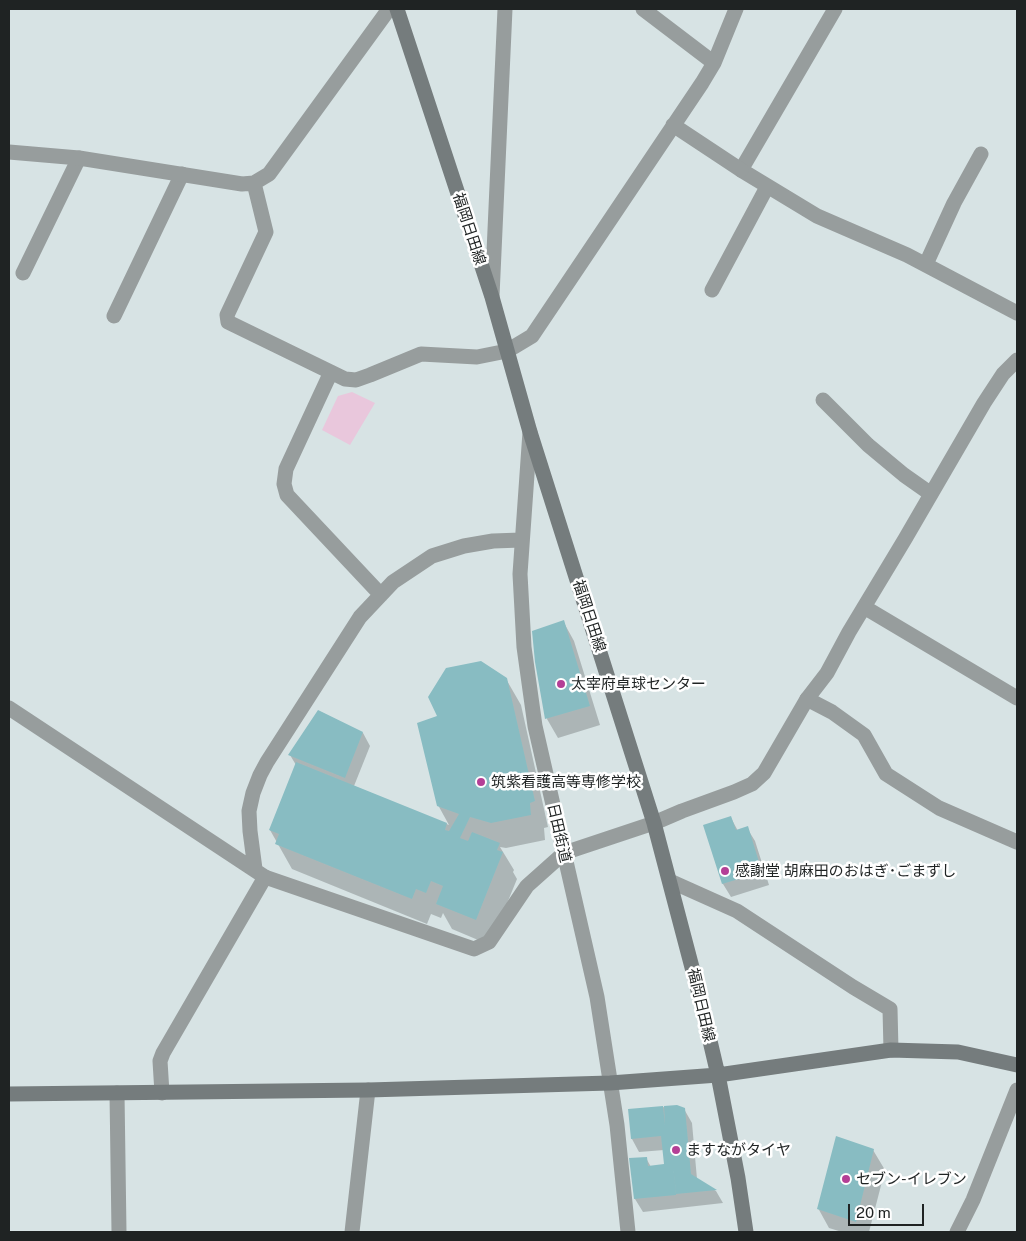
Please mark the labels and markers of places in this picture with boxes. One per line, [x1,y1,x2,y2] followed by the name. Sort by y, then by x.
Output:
[571,675,706,693] place label: 太宰府卓球センター
[555,678,567,690] marker: 太宰府卓球センター
[491,773,641,791] place label: 筑紫看護高等専修学校
[475,776,487,788] marker: 筑紫看護高等専修学校
[735,862,956,880] place label: 感謝堂 胡麻田のおはぎ･ごまずし
[719,865,731,877] marker: 感謝堂 胡麻田のおはぎ･ごまずし
[686,1141,791,1159] place label: ますながタイヤ
[670,1144,682,1156] marker: ますながタイヤ
[856,1170,967,1188] place label: セブン-イレブン
[840,1173,852,1185] marker: セブン-イレブン

